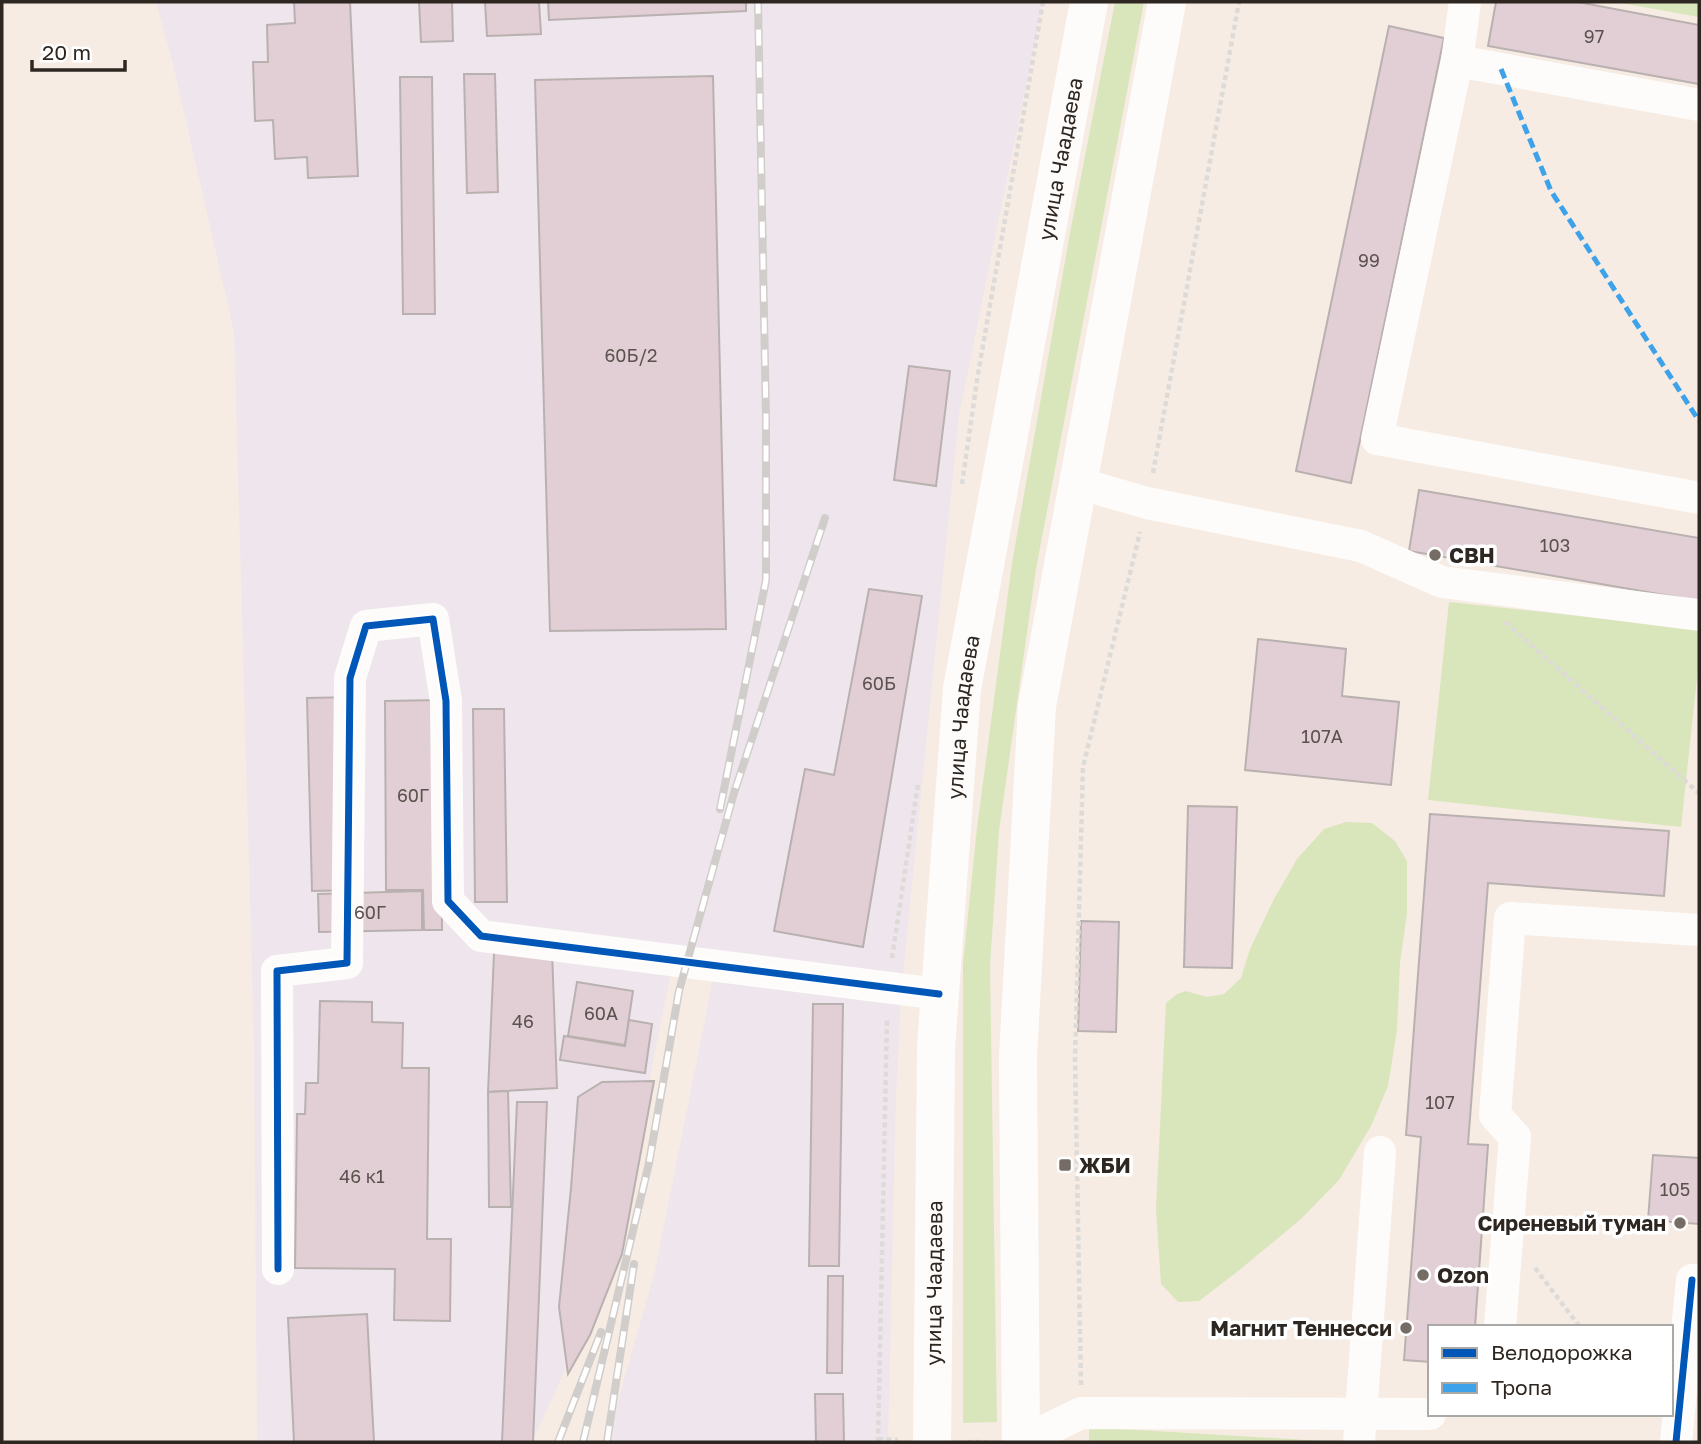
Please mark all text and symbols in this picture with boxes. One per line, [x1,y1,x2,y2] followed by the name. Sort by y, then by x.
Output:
[1584,25,1604,47] house number: 97
[32,28,124,72] scale bar
[42,39,91,65] text: 20 m
[1032,75,1088,243] street label: улица Чаадаева
[1358,249,1380,271] house number: 99
[604,344,658,366] house number: 60Б/2
[1540,534,1570,556] house number: 103
[1449,542,1495,568] place label: СВН
[1427,547,1443,563] marker: СВН
[941,633,985,800] street label: улица Чаадаева
[862,672,896,694] house number: 60Б
[1301,725,1343,747] house number: 107А
[397,784,429,806] house number: 60Г
[354,901,386,923] house number: 60Г
[584,1002,618,1024] house number: 60А
[512,1010,534,1032] house number: 46
[1425,1091,1455,1113] house number: 107
[1079,1152,1131,1178] place label: ЖБИ
[1057,1157,1073,1173] marker: ЖБИ
[339,1165,385,1187] house number: 46 к1
[1660,1178,1690,1200] house number: 105
[920,1200,947,1366] street label: улица Чаадаева
[1478,1210,1666,1236] place label: Сиреневый туман
[1672,1215,1688,1231] marker: Сиреневый туман
[1437,1262,1489,1288] place label: Ozon
[1415,1267,1431,1283] marker: Ozon
[1210,1315,1392,1341] place label: Магнит Теннесси
[1398,1320,1414,1336] marker: Магнит Теннесси
[1428,1325,1673,1416] legend
[1491,1339,1633,1365] text: Велодорожка
[1491,1374,1552,1400] text: Тропа

